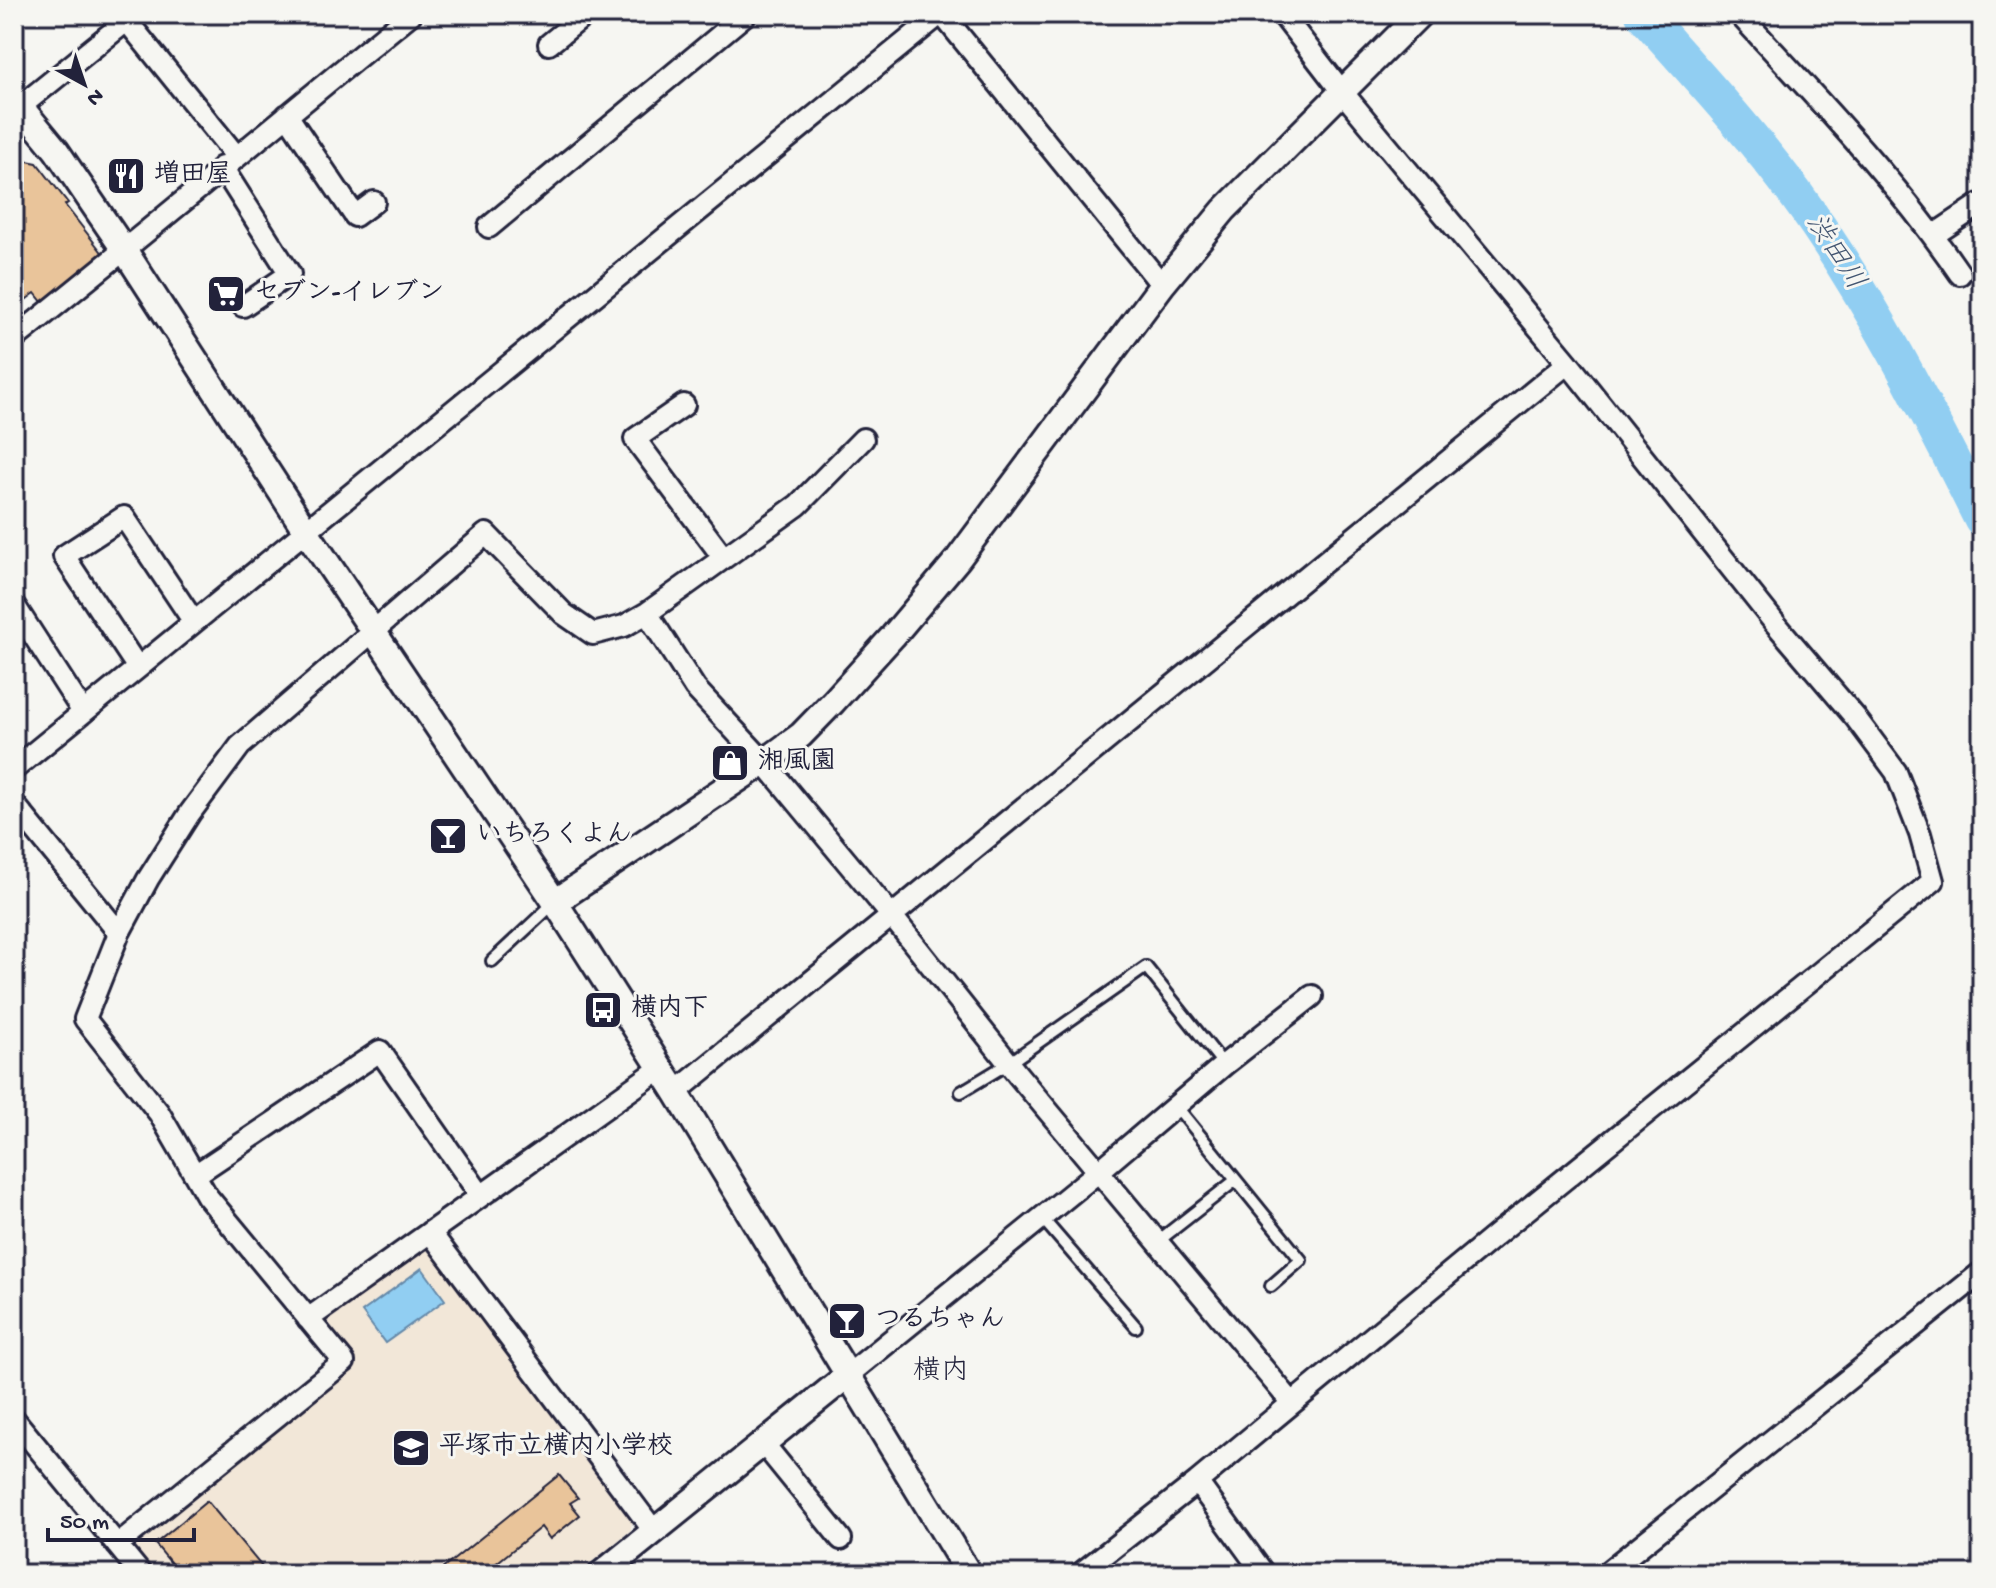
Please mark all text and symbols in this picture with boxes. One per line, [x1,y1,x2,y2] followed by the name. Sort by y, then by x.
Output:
[44,44,124,124] north arrow
[80,82,108,111] text: N
[105,155,147,197] restaurant icon: 増田屋
[154,159,232,192] place label: 増田屋
[1797,208,1872,297] water label: 渋田川
[205,273,247,315] supermarket icon: セブン-イレブン
[254,278,444,310] place label: セブン-イレブン
[709,742,751,784] shop icon: 湘風園
[758,747,836,779] place label: 湘風園
[427,815,469,857] bar icon: いちろくよん
[476,820,632,852] place label: いちろくよん
[582,989,624,1031] bus stop icon: 横内下
[631,993,709,1026] place label: 横内下
[826,1300,868,1342] bar icon: つるちゃん
[875,1305,1005,1337] place label: つるちゃん
[913,1355,969,1389] district label: 横内
[390,1427,432,1469] school or university icon: 平塚市立横内小学校
[439,1431,673,1464] place label: 平塚市立横内小学校
[48,1492,194,1542] scale bar
[60,1509,109,1538] text: 50 m

